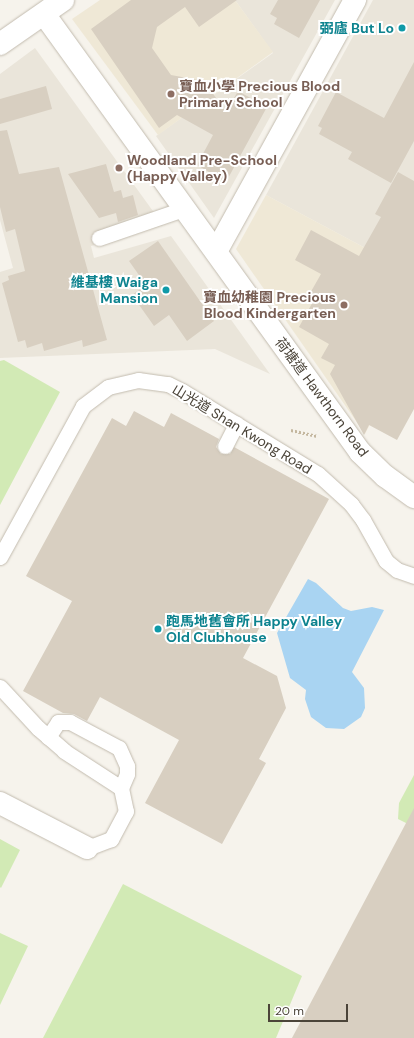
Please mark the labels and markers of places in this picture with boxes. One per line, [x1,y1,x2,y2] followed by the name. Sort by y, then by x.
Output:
[320,20,394,36] place label: 弼廬 But Lo
[397,23,407,33] marker: 弼廬 But Lo
[179,78,340,110] place label: 寶血小學 Precious Blood Primary School
[166,89,176,99] marker: 寶血小學 Precious Blood Primary School
[127,152,277,184] place label: Woodland Pre-School (Happy Valley)
[114,163,124,173] marker: Woodland Pre-School (Happy Valley)
[71,274,158,306] place label: 維基樓 Waiga Mansion
[161,285,171,295] marker: 維基樓 Waiga Mansion
[203,289,336,322] place label: 寶血幼稚園 Precious Blood Kindergarten
[339,300,349,310] marker: 寶血幼稚園 Precious Blood Kindergarten
[166,613,342,646] place label: 跑馬地舊會所 Happy Valley Old Clubhouse
[153,624,163,634] marker: 跑馬地舊會所 Happy Valley Old Clubhouse

